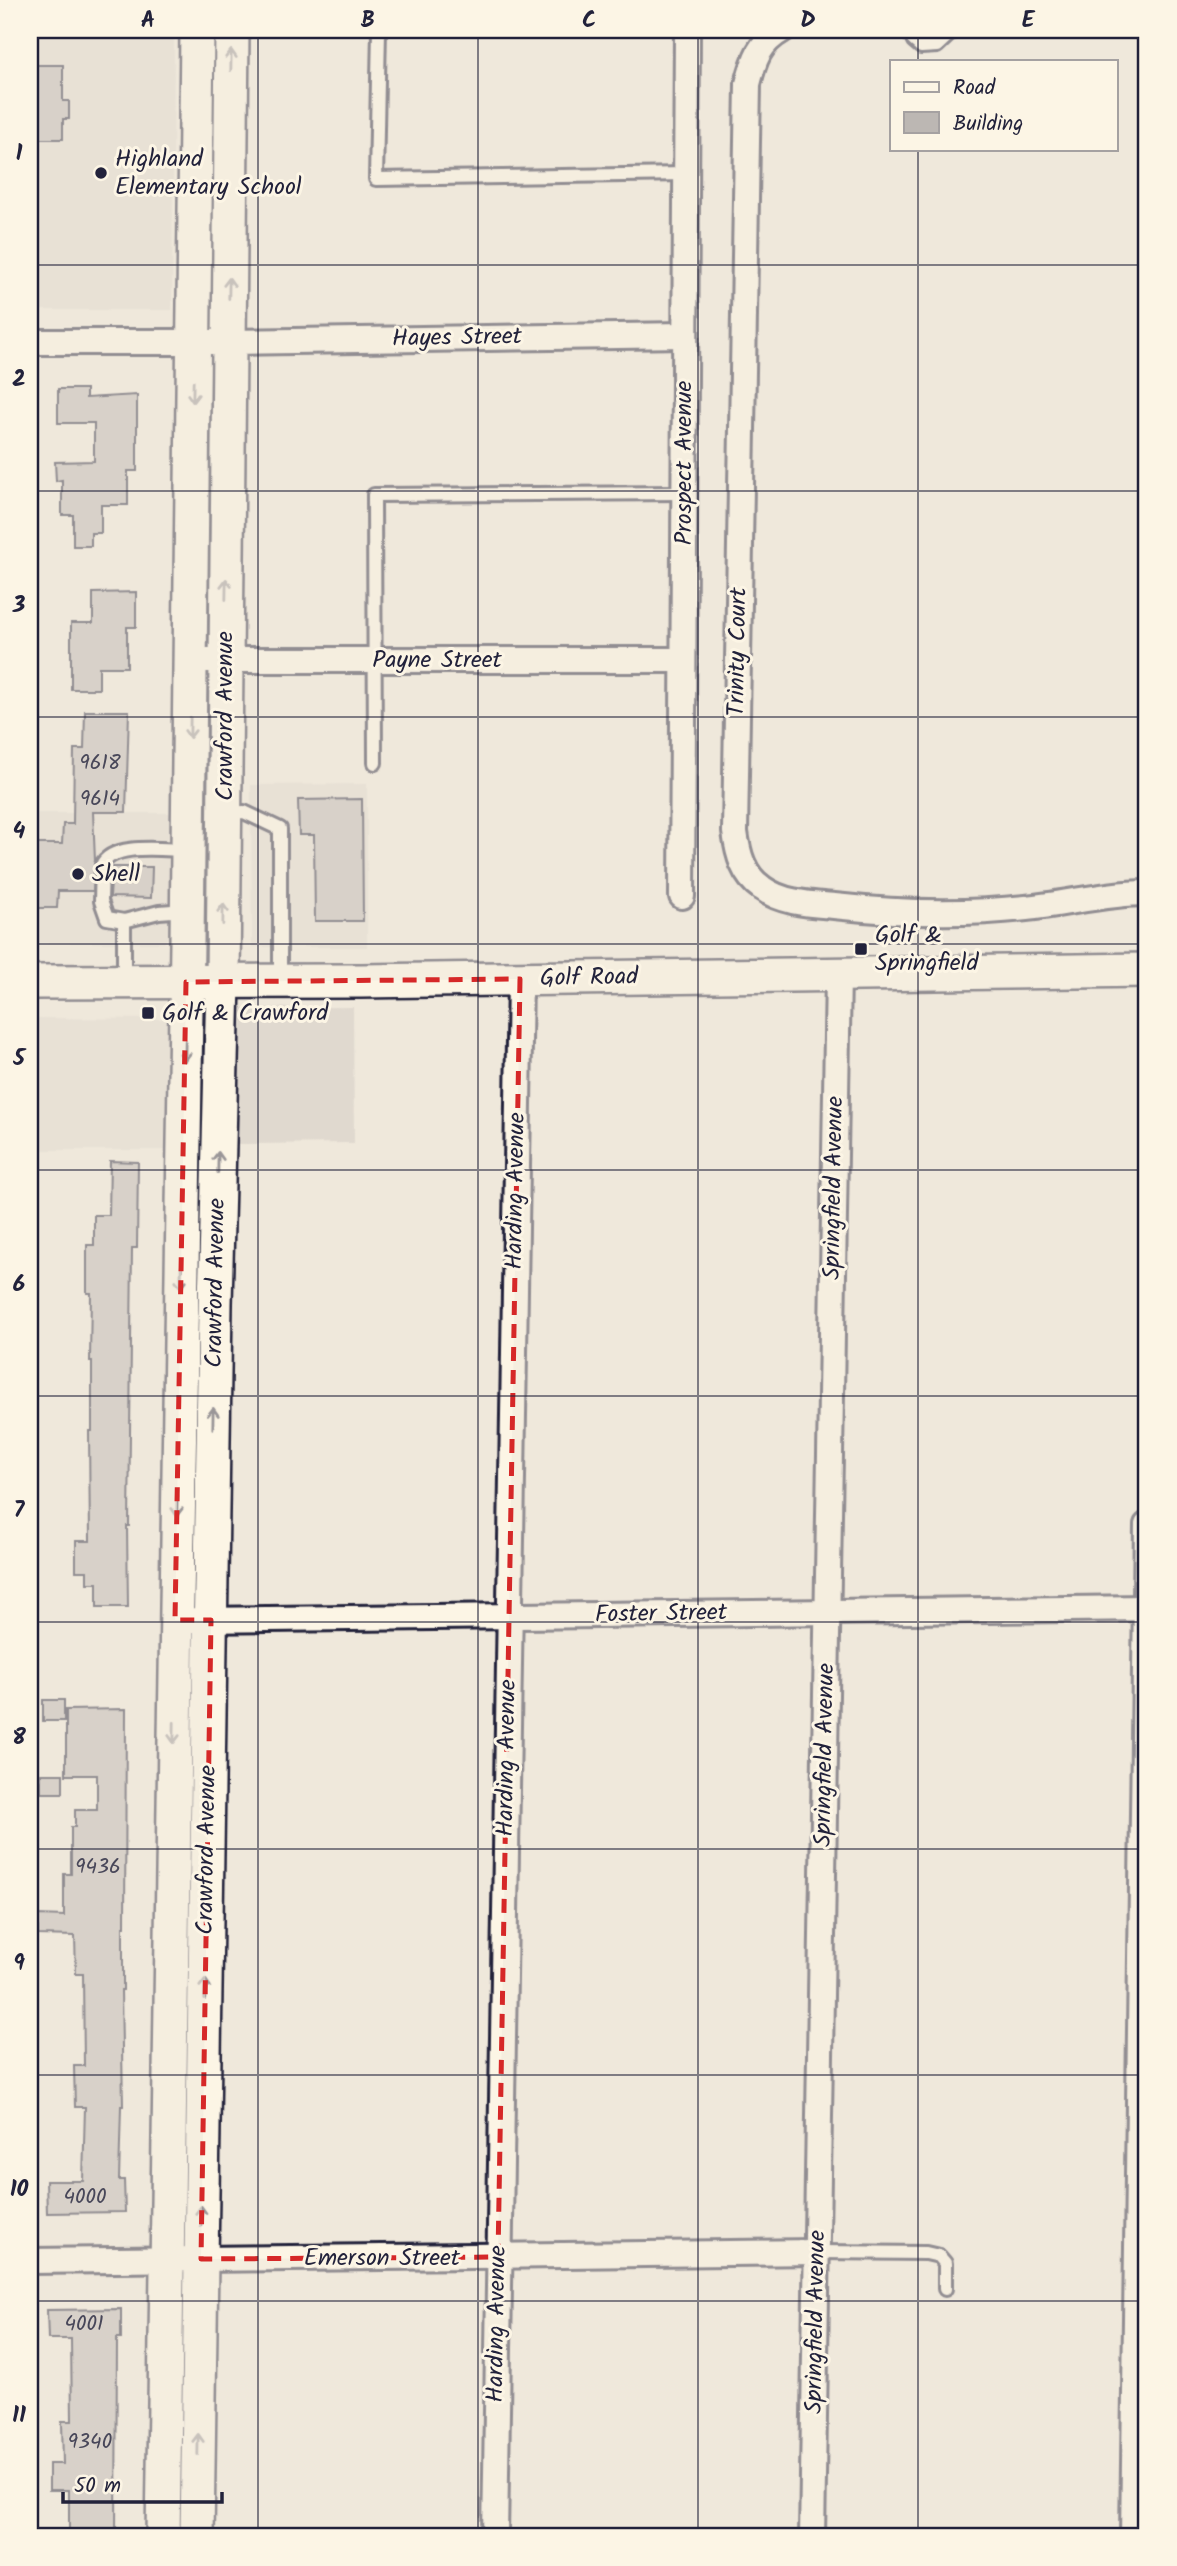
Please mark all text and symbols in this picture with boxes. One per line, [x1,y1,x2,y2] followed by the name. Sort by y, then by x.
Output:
[141,3,155,39] text: A
[361,3,375,39] text: B
[582,3,596,39] text: C
[800,3,816,39] text: D
[1022,3,1036,39] text: E
[224,49,238,72] one-way arrow
[890,60,1118,150] legend
[953,72,996,105] text: Road
[953,108,1023,141] text: Building
[16,136,23,172] text: 1
[115,140,302,207] place label: Highland Elementary School
[93,165,109,181] marker: Highland Elementary School
[222,276,236,299] one-way arrow
[392,317,523,359] street label: Hayes Street
[12,362,26,398] text: 2
[186,380,200,403] one-way arrow
[665,381,704,545] street label: Prospect Avenue
[220,577,233,600] one-way arrow
[717,586,759,717] street label: Trinity Court
[12,588,26,624] text: 3
[206,631,245,801] street label: Crawford Avenue
[372,641,503,680] street label: Payne Street
[183,716,196,739] one-way arrow
[79,747,121,780] house number: 9618
[80,783,120,816] house number: 9614
[13,814,26,850] text: 4
[92,855,140,894] place label: Shell
[70,866,86,882] marker: Shell
[217,903,230,926] one-way arrow
[875,916,979,983] place label: Golf & Springfield
[853,941,869,957] marker: Golf & Springfield
[540,958,639,998] street label: Golf Road
[162,994,329,1033] place label: Golf & Crawford
[140,1005,156,1021] marker: Golf & Crawford
[178,1039,192,1062] one-way arrow
[12,1041,27,1077] text: 5
[813,1096,855,1280] street label: Springfield Avenue
[495,1112,537,1270] street label: Harding Avenue
[212,1151,225,1174] one-way arrow
[195,1198,237,1368] street label: Crawford Avenue
[174,1266,188,1289] one-way arrow
[13,1267,25,1303] text: 6
[207,1407,220,1430] one-way arrow
[14,1493,26,1529] text: 7
[170,1494,184,1517] one-way arrow
[595,1593,728,1635] street label: Foster Street
[804,1663,846,1847] street label: Springfield Avenue
[486,1679,528,1837] street label: Harding Avenue
[12,1720,26,1756] text: 8
[167,1721,181,1744] one-way arrow
[186,1765,228,1935] street label: Crawford Avenue
[75,1851,121,1884] house number: 9436
[13,1946,25,1982] text: 9
[198,1977,212,2000] one-way arrow
[10,2172,29,2208] text: 10
[63,2181,107,2214] house number: 4000
[195,2205,208,2228] one-way arrow
[795,2230,837,2414] street label: Springfield Avenue
[304,2239,461,2278] street label: Emerson Street
[476,2245,518,2403] street label: Harding Avenue
[64,2308,104,2341] house number: 4001
[12,2398,26,2434] text: 11
[68,2426,112,2459] house number: 9340
[191,2432,205,2455] one-way arrow
[63,2461,222,2505] scale bar
[74,2470,121,2503] text: 50 m

